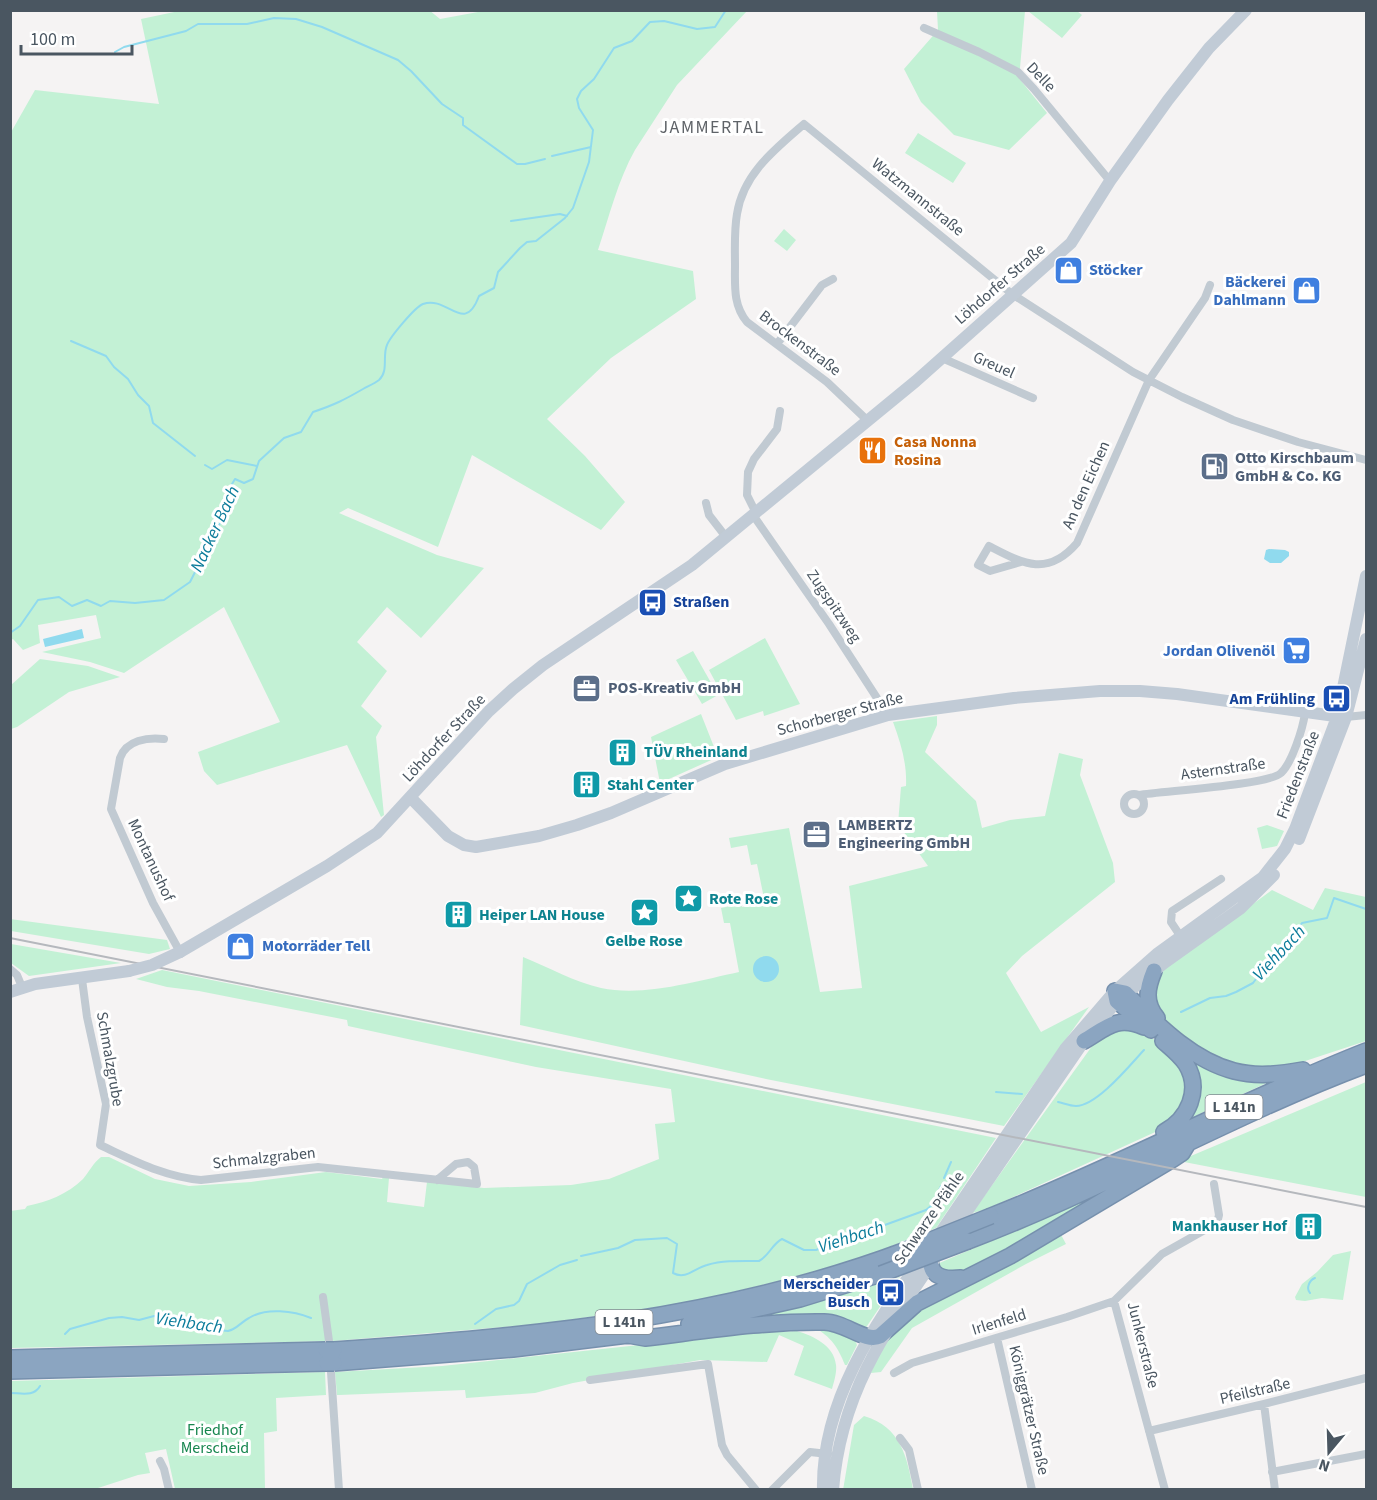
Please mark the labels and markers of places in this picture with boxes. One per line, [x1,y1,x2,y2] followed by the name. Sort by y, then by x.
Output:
[1052,254,1084,286] shop icon: Stöcker
[1089,259,1143,281] place label: Stöcker
[1213,271,1286,311] place label: Bäckerei Dahlmann
[1291,275,1323,307] shop icon: Bäckerei Dahlmann
[894,431,977,471] place label: Casa Nonna Rosina
[857,435,889,467] restaurant icon: Casa Nonna Rosina
[1235,447,1354,487] place label: Otto Kirschbaum GmbH & Co. KG
[1198,451,1230,483] fuel station icon: Otto Kirschbaum GmbH & Co. KG
[636,586,668,618] bus stop icon: Straßen
[673,591,729,613] place label: Straßen
[1280,635,1312,667] supermarket icon: Jordan Olivenöl
[1163,640,1275,662] place label: Jordan Olivenöl
[571,672,603,704] office icon: POS-Kreativ GmbH
[608,677,741,699] place label: POS-Kreativ GmbH
[1320,683,1352,715] bus stop icon: Am Frühling
[1229,688,1315,710] place label: Am Frühling
[607,736,639,768] building icon: TÜV Rheinland
[644,741,748,763] place label: TÜV Rheinland
[570,769,602,801] building icon: Stahl Center
[607,774,694,796] place label: Stahl Center
[838,814,970,854] place label: LAMBERTZ Engineering GmbH
[801,818,833,850] office icon: LAMBERTZ Engineering GmbH
[672,883,704,915] place icon: Rote Rose
[709,888,778,910] place label: Rote Rose
[628,897,660,929] place icon: Gelbe Rose
[442,899,474,931] building icon: Heiper LAN House
[479,904,605,926] place label: Heiper LAN House
[225,930,257,962] shop icon: Motorräder Tell
[605,930,683,952] place label: Gelbe Rose
[262,935,371,957] place label: Motorräder Tell
[1292,1210,1324,1242] building icon: Mankhauser Hof
[1172,1215,1288,1237] place label: Mankhauser Hof
[783,1273,871,1313] place label: Merscheider Busch
[875,1277,907,1309] bus stop icon: Merscheider Busch

